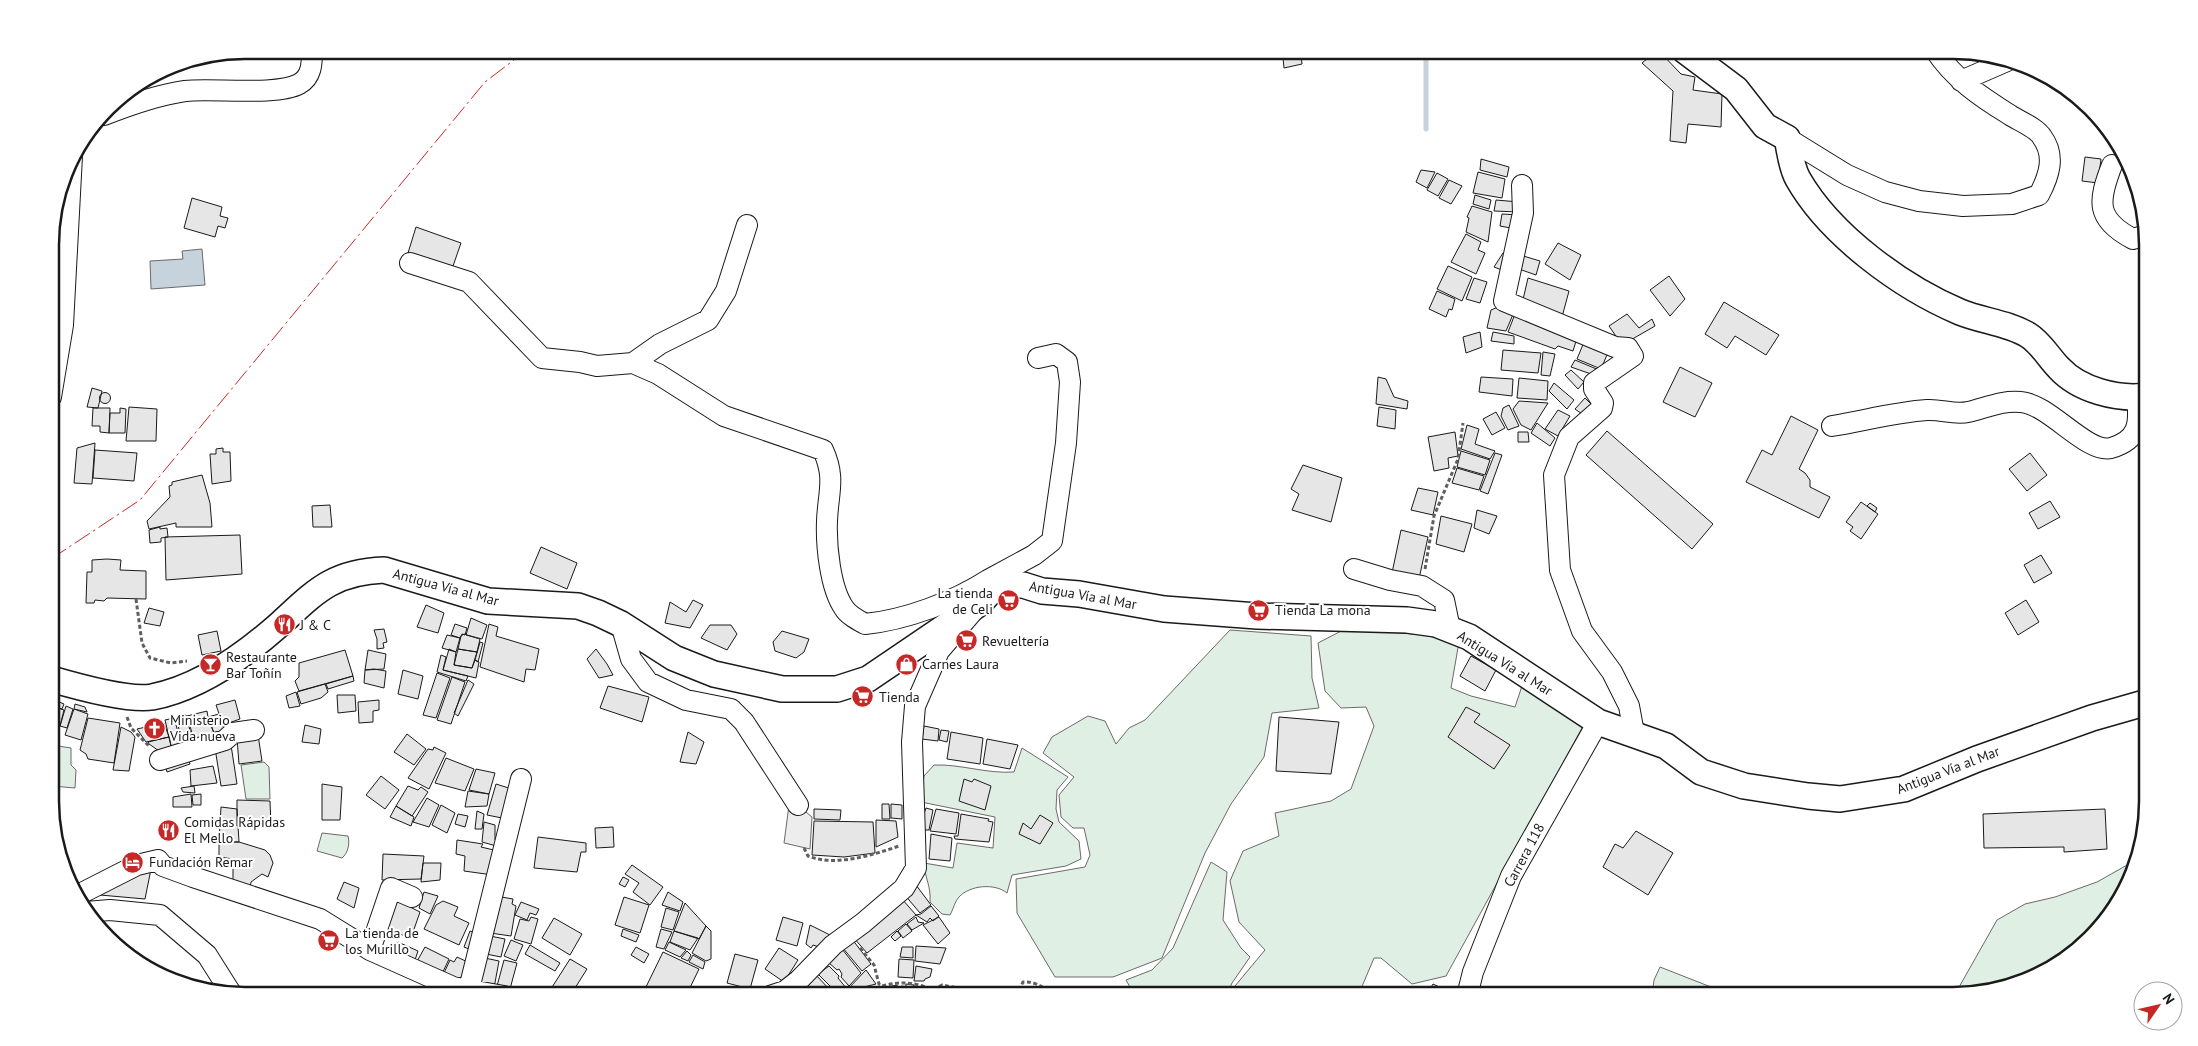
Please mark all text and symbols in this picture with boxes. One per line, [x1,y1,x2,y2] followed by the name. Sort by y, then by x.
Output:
[391,564,501,610] street label: Antigua Vía al Mar
[1028,577,1138,613] street label: Antigua Vía al Mar
[938,584,993,618] place label: La tienda de Celi
[997,589,1021,613] supermarket icon: La tienda de Celi
[1247,598,1271,622] supermarket icon: Tienda La mona
[1275,601,1371,619] place label: Tienda La mona
[272,613,296,637] restaurant icon: J & C
[299,616,331,634] place label: J & C
[1454,626,1556,700] street label: Antigua Vía al Mar
[954,629,978,653] supermarket icon: Revueltería
[982,632,1049,650] place label: Revueltería
[226,648,297,682] place label: Restaurante Bar Toñín
[894,652,918,676] shop icon: Carnes Laura
[198,653,222,677] bar icon: Restaurante Bar Toñín
[922,655,999,673] place label: Carnes Laura
[851,685,875,709] supermarket icon: Tienda
[879,688,920,706] place label: Tienda
[169,711,236,745] place label: Ministerio Vida nueva
[142,716,166,740] church icon: Ministerio Vida nueva
[1894,742,2002,798] street label: Antigua Vía al Mar
[184,813,285,847] place label: Comidas Rápidas El Mello
[156,818,180,842] restaurant icon: Comidas Rápidas El Mello
[1500,820,1548,890] street label: Carrera 118
[121,850,145,874] hotel icon: Fundación Remar
[149,853,253,871] place label: Fundación Remar
[345,924,419,958] place label: La tienda de los Murillo
[317,929,341,953] supermarket icon: La tienda de los Murillo
[2133,981,2183,1031] north arrow
[2159,990,2179,1008] text: N

